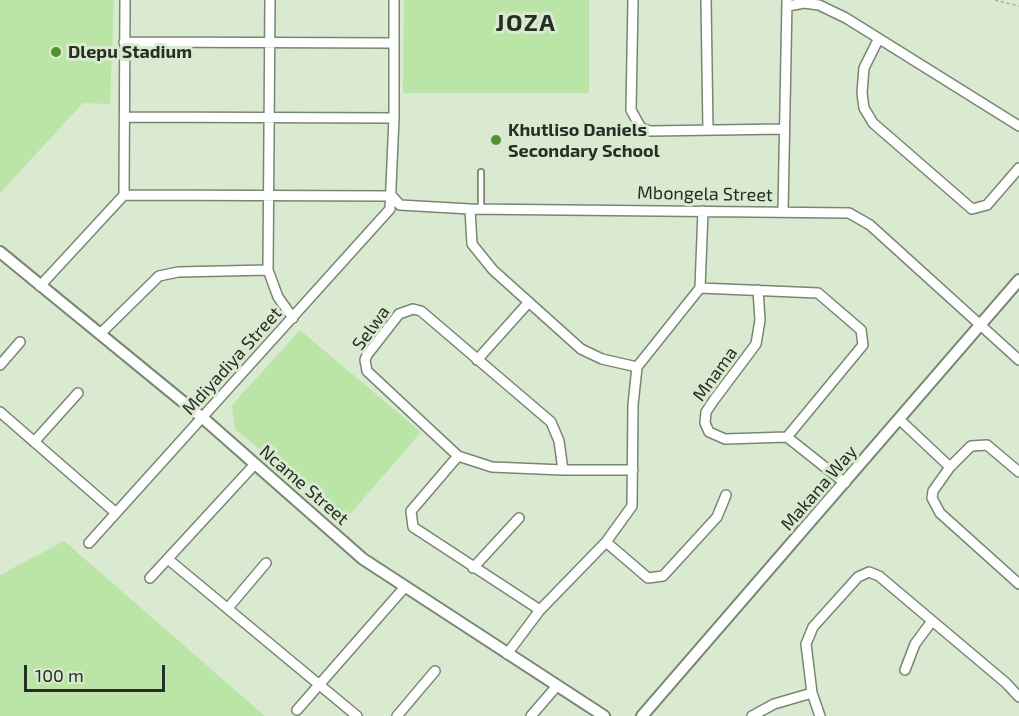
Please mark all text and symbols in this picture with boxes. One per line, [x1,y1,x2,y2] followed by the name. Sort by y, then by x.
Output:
[495,9,557,37] district label: JOZA
[68,41,192,63] place label: Dlepu Stadium
[49,45,63,59] marker: Dlepu Stadium
[508,119,660,162] place label: Khutliso Daniels Secondary School
[489,133,503,147] marker: Khutliso Daniels Secondary School
[637,182,773,206] street label: Mbongela Street
[178,302,286,420] street label: Mdiyadiya Street
[348,302,394,354] street label: Selwa
[688,343,742,405] street label: Mnama
[255,440,353,530] street label: Ncame Street
[776,441,862,535] street label: Makana Way
[27,653,168,691] scale bar
[35,664,84,686] text: 100 m

